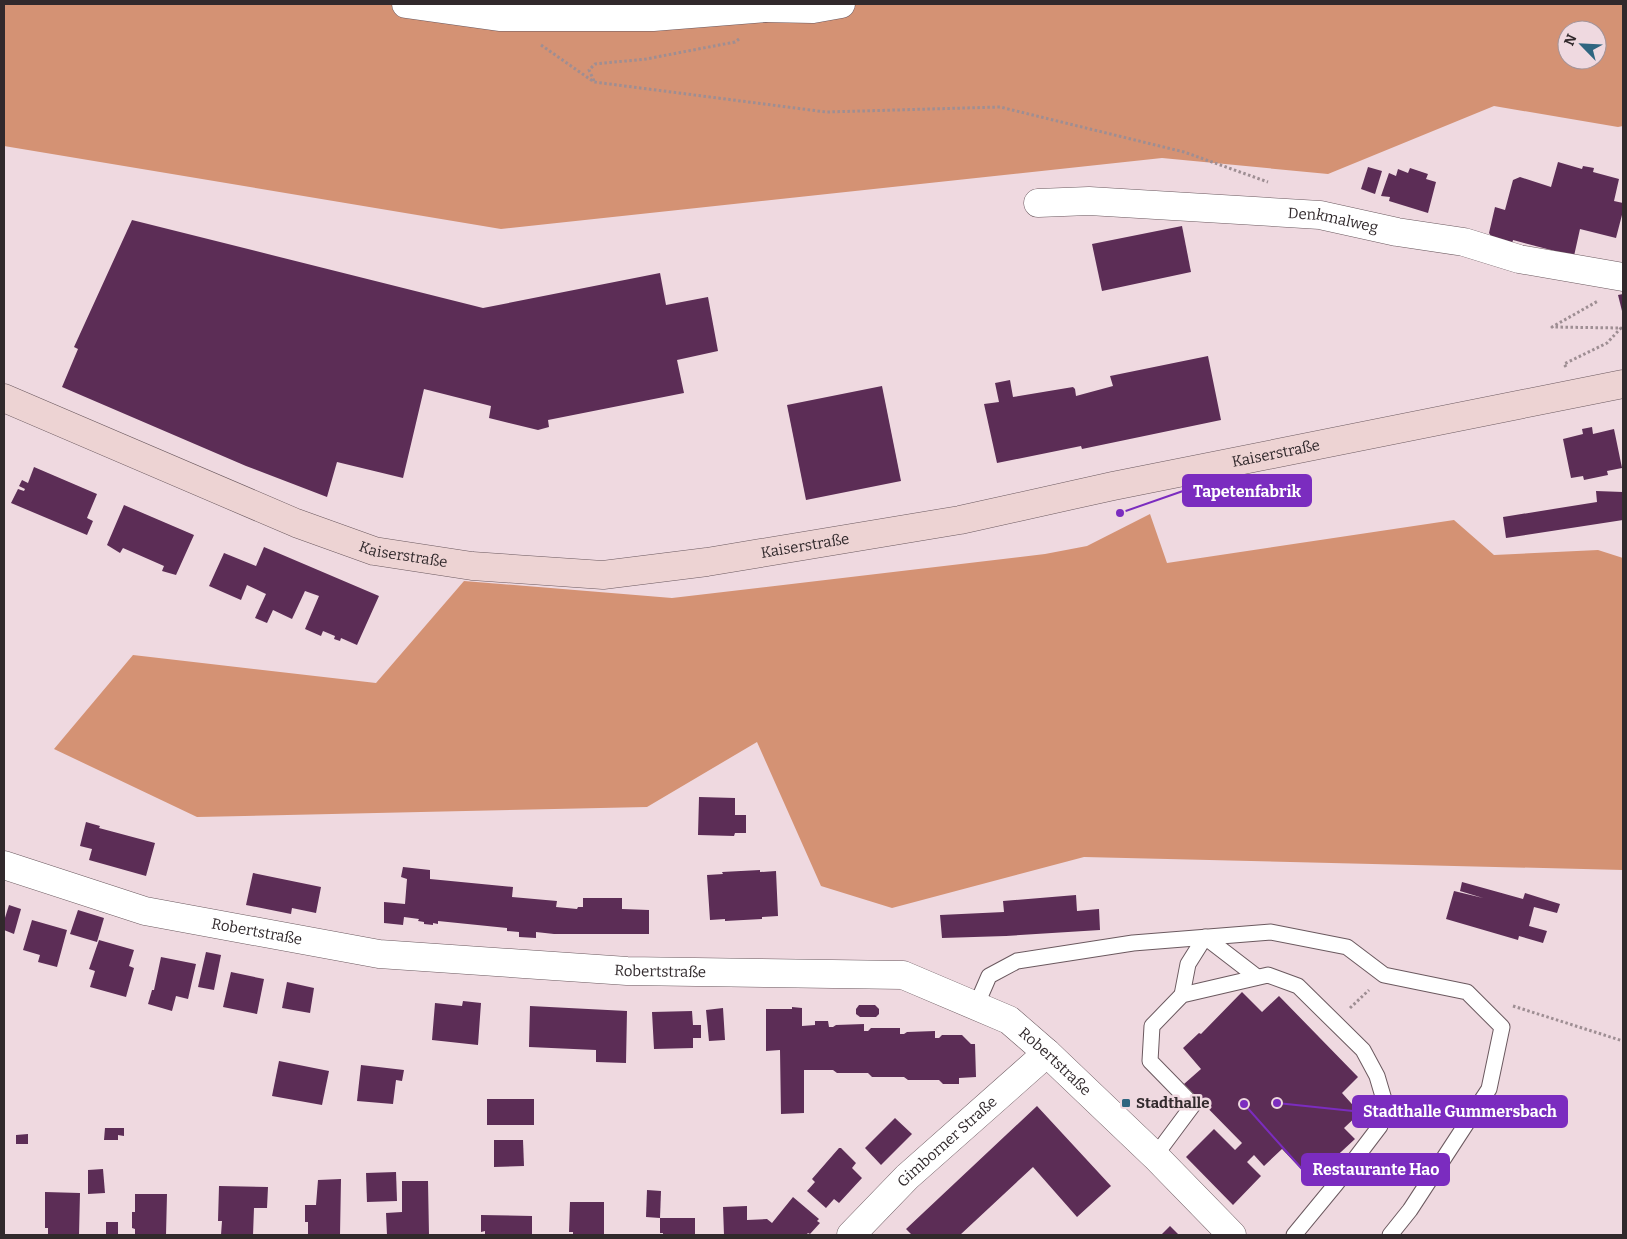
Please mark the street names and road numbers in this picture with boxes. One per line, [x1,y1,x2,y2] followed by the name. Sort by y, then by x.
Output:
[1287,204,1380,237] street label: Denkmalweg
[1230,436,1321,471] street label: Kaiserstraße
[759,530,850,562] street label: Kaiserstraße
[357,537,449,571] street label: Kaiserstraße
[210,914,304,949] street label: Robertstraße
[614,961,706,981] street label: Robertstraße
[1015,1024,1095,1099] street label: Robertstraße
[893,1093,1001,1191] street label: Gimborner Straße

